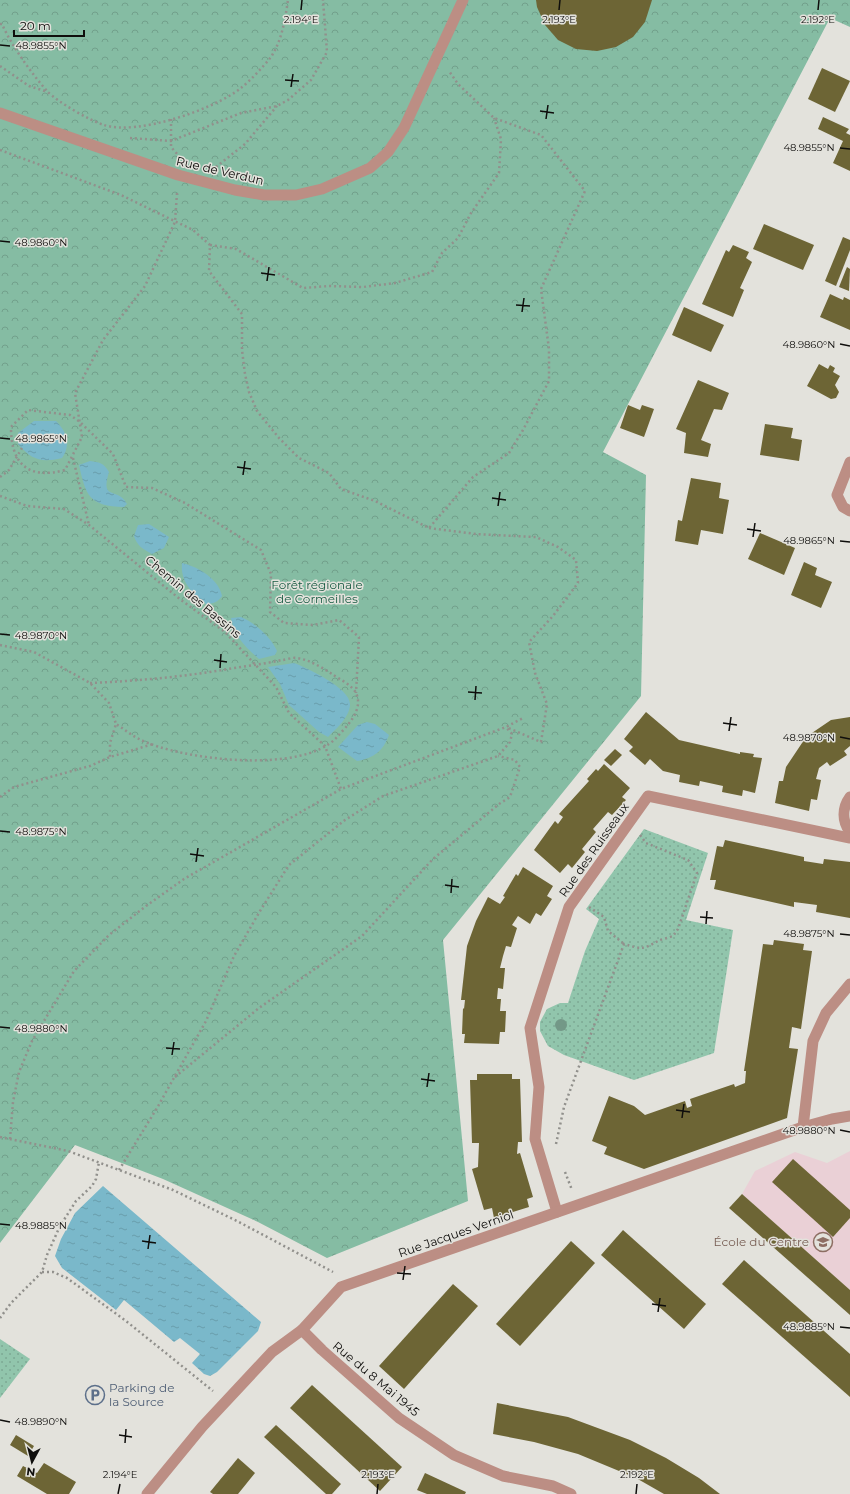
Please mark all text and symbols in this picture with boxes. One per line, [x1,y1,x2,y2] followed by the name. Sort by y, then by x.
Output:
[14,12,84,38] scale bar
[284,13,319,26] text: 2.194°E
[542,13,576,26] text: 2.193°E
[801,13,835,26] text: 2.192°E
[20,18,51,33] text: 20 m
[15,39,67,52] text: 48.9855°N
[783,141,835,154] text: 48.9855°N
[175,153,265,188] street label: Rue de Verdun
[15,236,67,249] text: 48.9860°N
[783,338,835,351] text: 48.9860°N
[15,432,67,445] text: 48.9865°N
[783,534,835,547] text: 48.9865°N
[142,552,244,641] street label: Chemin des Bassins
[271,577,363,606] park label: Forêt régionale de Cormeilles
[15,629,67,642] text: 48.9870°N
[783,731,835,744] text: 48.9870°N
[555,799,632,900] street label: Rue des Ruisseaux
[15,825,67,838] text: 48.9875°N
[783,927,835,940] text: 48.9875°N
[14,1022,68,1035] text: 48.9880°N
[782,1124,836,1137] text: 48.9880°N
[396,1207,516,1260] street label: Rue Jacques Verniol
[15,1219,67,1232] text: 48.9885°N
[812,1231,834,1253] school or university icon: École du Centre
[714,1234,809,1249] place label: École du Centre
[783,1320,835,1333] text: 48.9885°N
[330,1338,423,1419] street label: Rue du 8 Mai 1945
[109,1380,175,1409] place label: Parking de la Source
[84,1384,106,1406] parking icon: Parking de la Source
[15,1415,67,1428] text: 48.9890°N
[12,1442,52,1482] north arrow
[26,1464,36,1479] text: N
[103,1468,138,1481] text: 2.194°E
[361,1468,395,1481] text: 2.193°E
[620,1468,654,1481] text: 2.192°E

